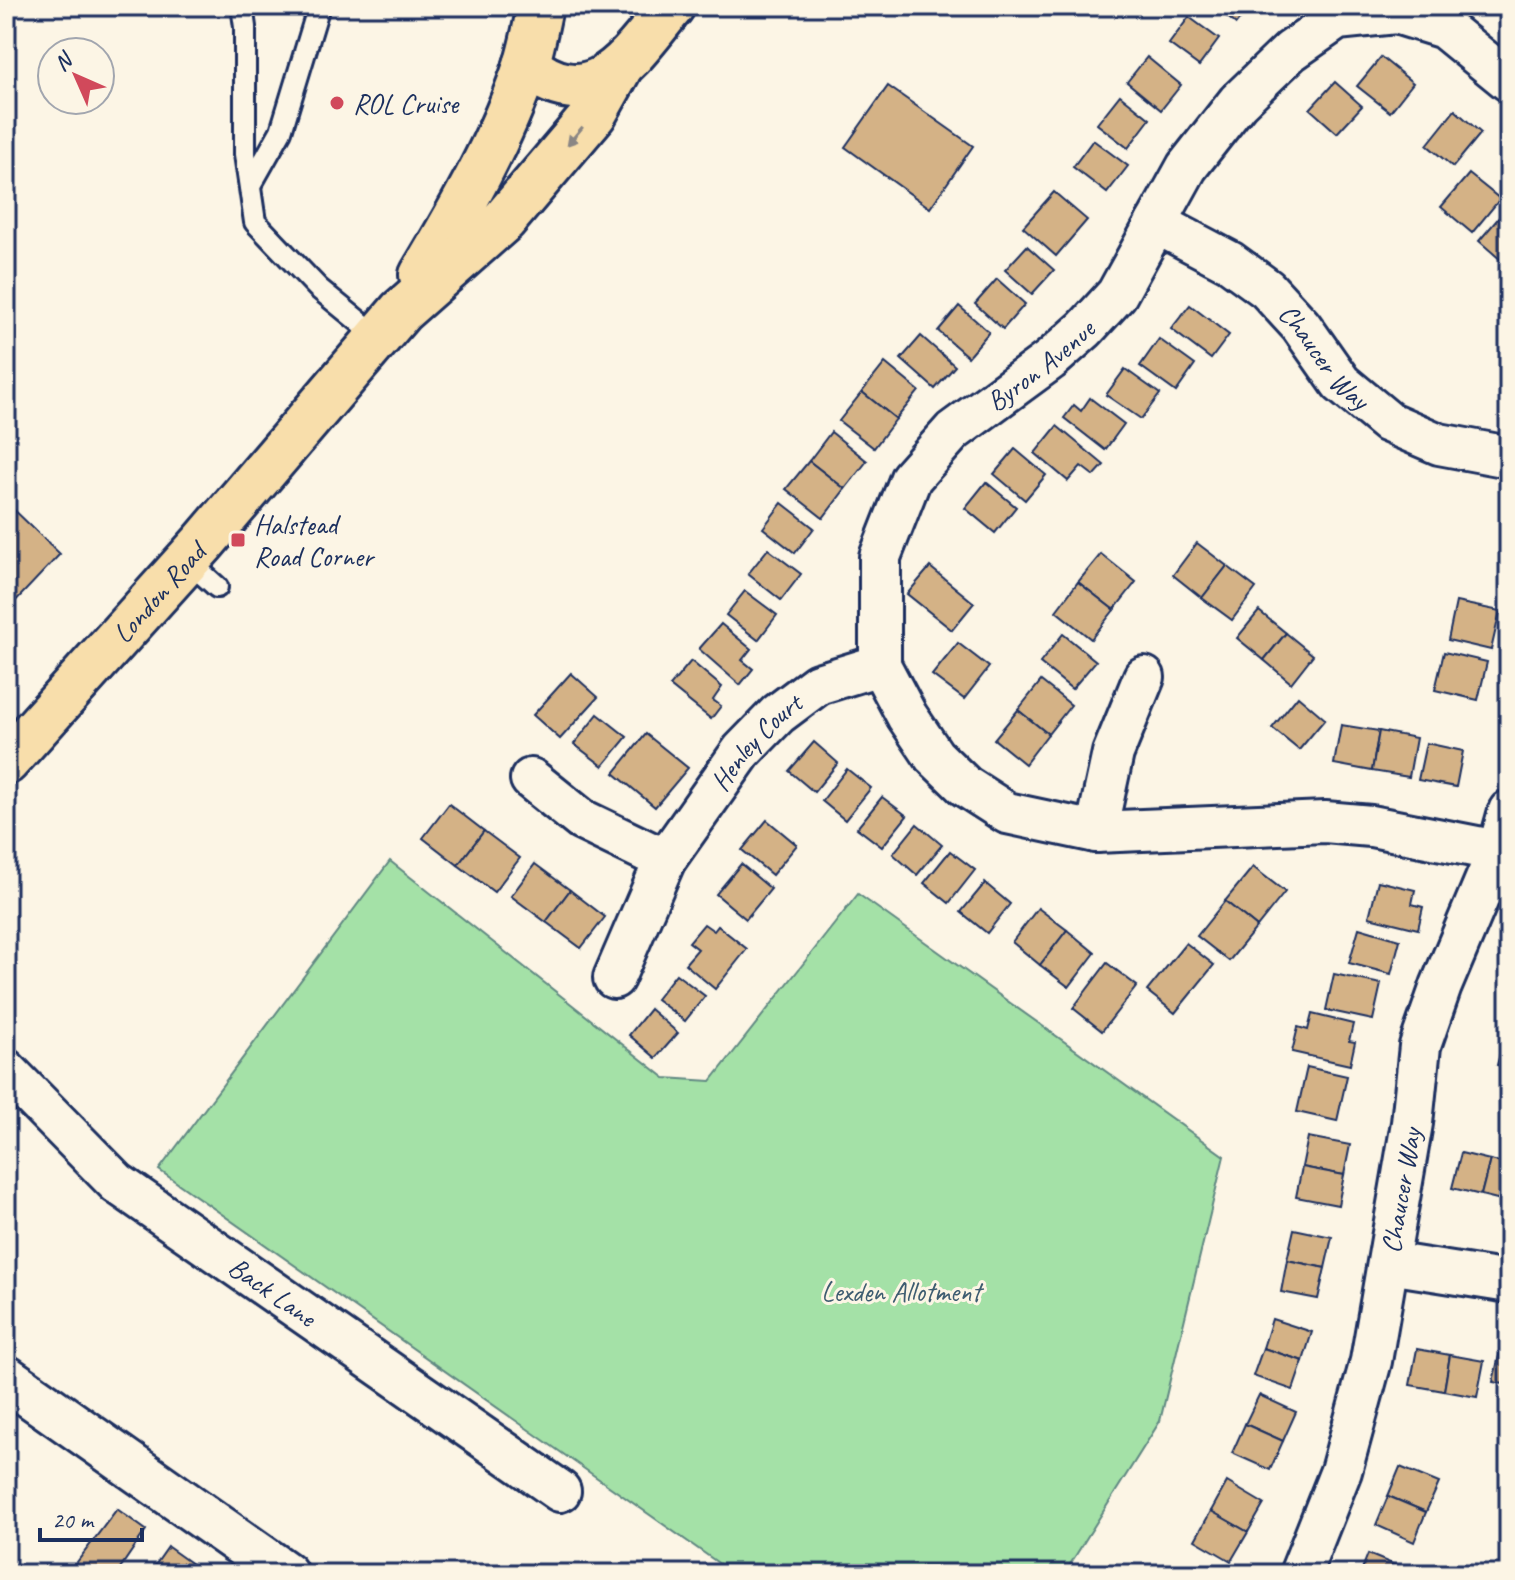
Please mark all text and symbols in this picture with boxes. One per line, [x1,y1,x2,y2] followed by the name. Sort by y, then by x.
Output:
[36,36,116,116] north arrow
[48,45,80,77] text: N
[353,86,460,121] place label: ROL Cruise
[328,94,346,112] marker: ROL Cruise
[567,126,584,146] one-way arrow
[1271,296,1378,419] street label: Chaucer Way
[979,312,1104,419] street label: Byron Avenue
[254,507,376,574] place label: Halstead Road Corner
[229,531,247,549] marker: Halstead Road Corner
[105,533,216,650] street label: London Road
[703,684,811,798] street label: Henley Court
[1373,1123,1429,1256] street label: Chaucer Way
[222,1249,324,1335] street label: Back Lane
[821,1274,984,1309] park label: Lexden Allotment
[40,1492,142,1542] scale bar
[52,1505,95,1535] text: 20 m

